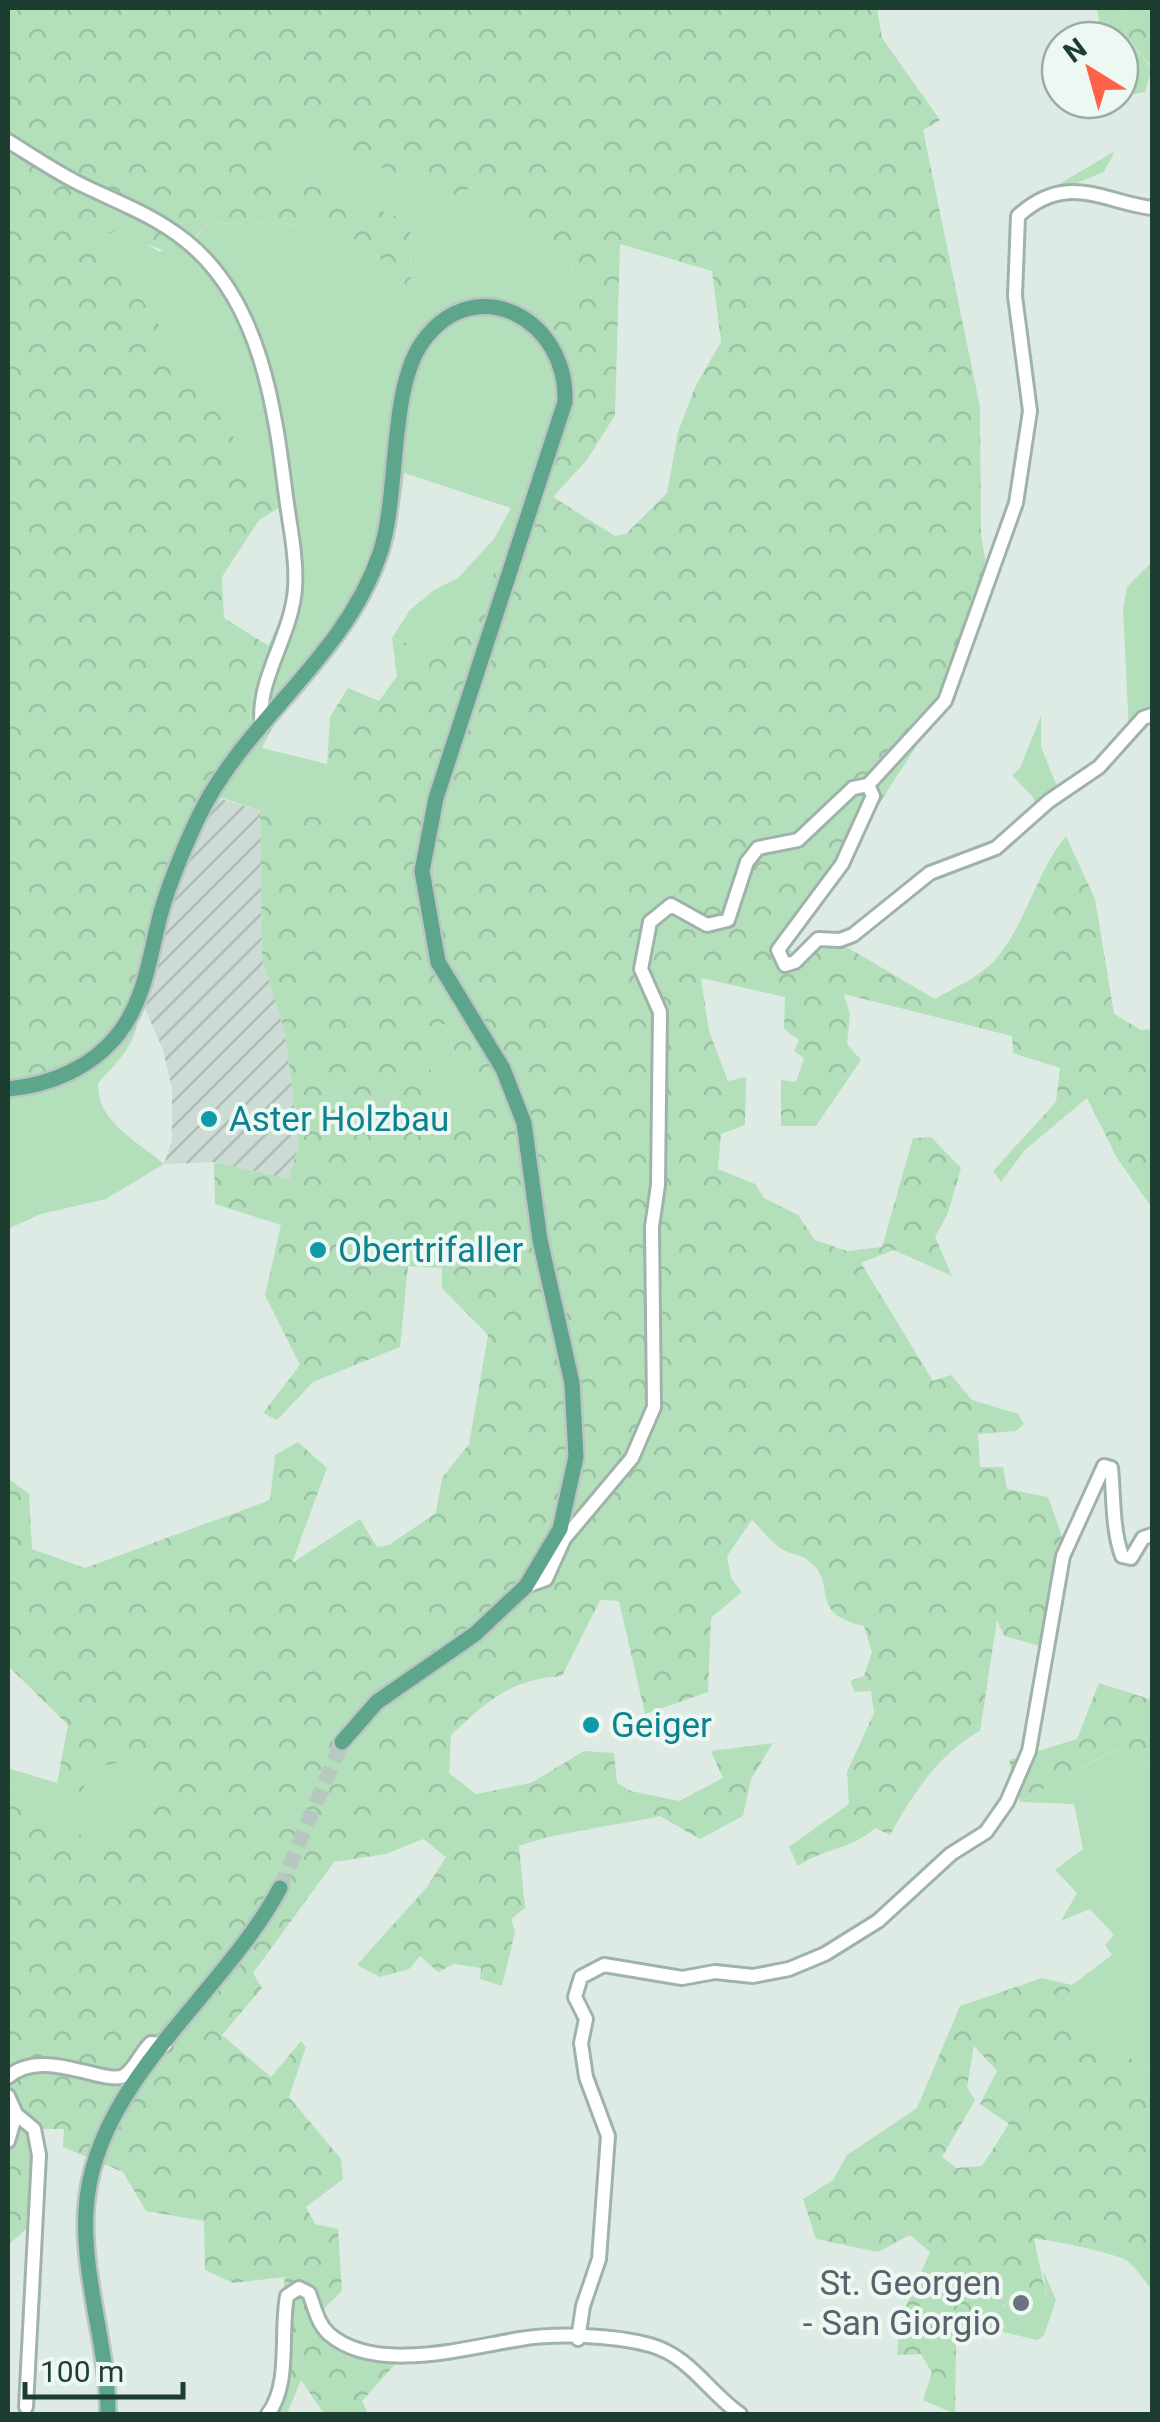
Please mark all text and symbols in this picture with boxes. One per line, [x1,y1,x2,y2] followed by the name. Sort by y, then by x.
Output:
[1040,20,1140,120] north arrow
[1057,31,1093,70] text: N
[229,1099,449,1140] place label: Aster Holzbau
[198,1108,220,1130] marker: Aster Holzbau
[338,1230,524,1271] place label: Obertrifaller
[307,1239,329,1261] marker: Obertrifaller
[611,1705,712,1746] place label: Geiger
[580,1714,602,1736] marker: Geiger
[803,2263,1001,2344] place label: St. Georgen - San Giorgio
[1010,2292,1032,2314] marker: St. Georgen - San Giorgio
[25,2337,182,2399] scale bar
[40,2354,124,2389] text: 100 m

